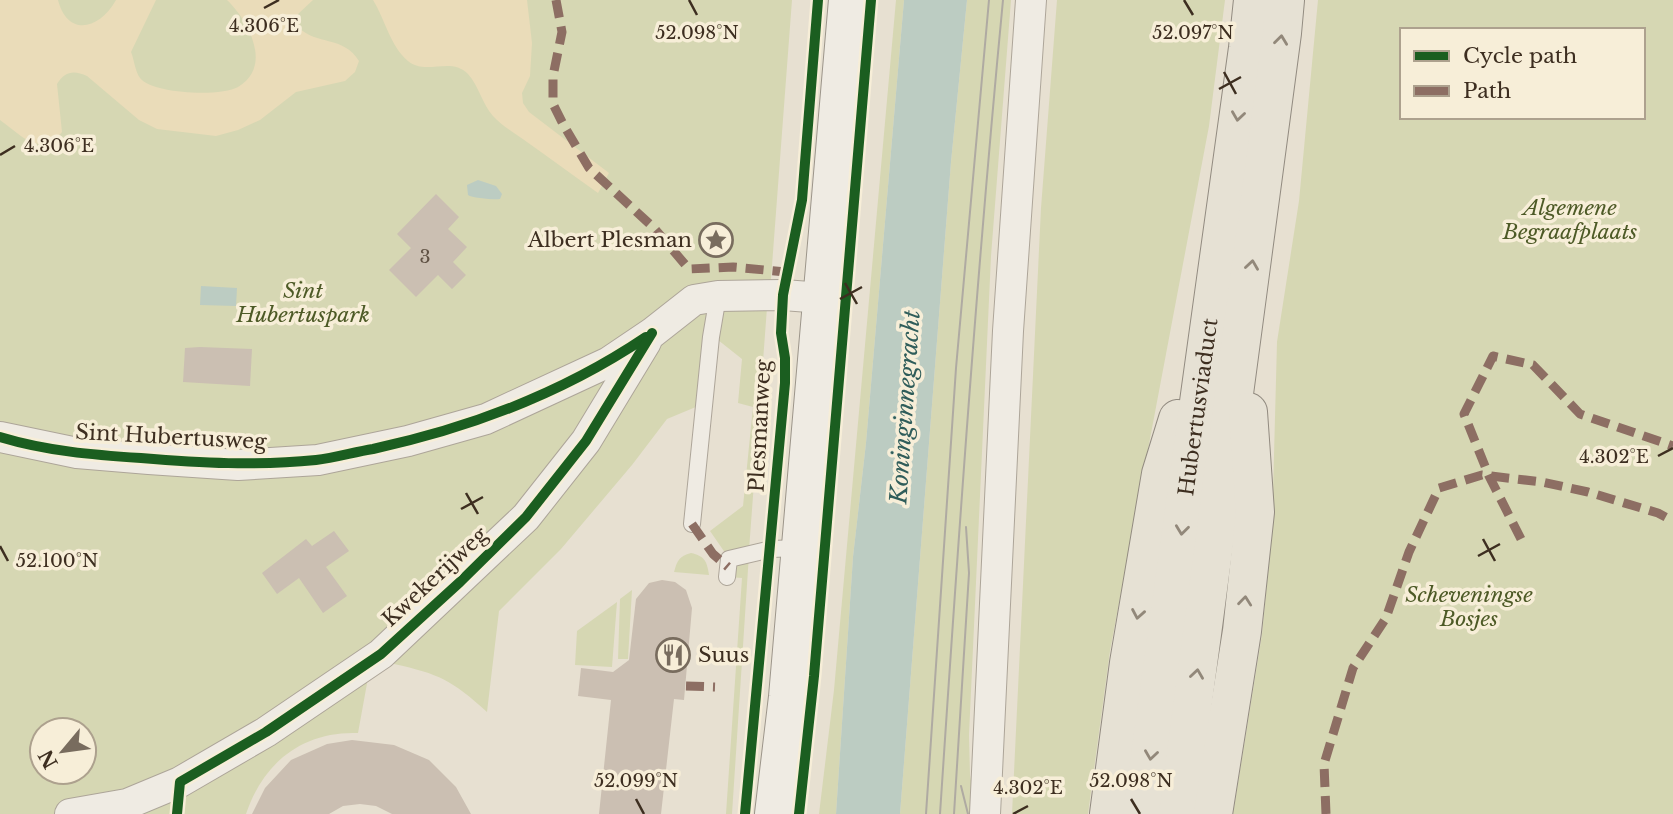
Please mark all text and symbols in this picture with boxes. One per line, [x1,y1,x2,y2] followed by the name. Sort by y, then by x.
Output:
[229,15,299,37] text: 4.306°E
[655,22,739,44] text: 52.098°N
[1152,22,1234,44] text: 52.097°N
[1400,28,1645,119] legend
[1274,34,1289,45] one-way arrow
[1463,43,1577,69] text: Cycle path
[1463,78,1511,104] text: Path
[1231,110,1246,122] one-way arrow
[24,135,94,157] text: 4.306°E
[1502,195,1637,245] park label: Algemene Begraafplaats
[697,221,735,259] place icon: Albert Plesman
[527,227,692,253] place label: Albert Plesman
[419,246,431,268] house number: 3
[1244,259,1259,271] one-way arrow
[235,278,370,328] park label: Sint Hubertuspark
[884,309,926,506] water label: Koninginnegracht
[1173,316,1224,498] street label: Hubertusviaduct
[744,358,776,493] street label: Plesmanweg
[75,419,268,455] street label: Sint Hubertusweg
[1579,446,1649,468] text: 4.302°E
[377,521,493,632] street label: Kwekerijweg
[1174,524,1189,536] one-way arrow
[16,550,98,572] text: 52.100°N
[1405,582,1533,632] park label: Scheveningse Bosjes
[1238,595,1253,607] one-way arrow
[1131,608,1146,619] one-way arrow
[654,636,692,674] restaurant icon: Suus
[698,642,749,668] place label: Suus
[1190,668,1205,679] one-way arrow
[28,716,98,786] north arrow
[34,745,63,772] text: N
[1143,749,1158,761] one-way arrow
[594,770,678,792] text: 52.099°N
[1089,770,1173,792] text: 52.098°N
[993,777,1063,799] text: 4.302°E

